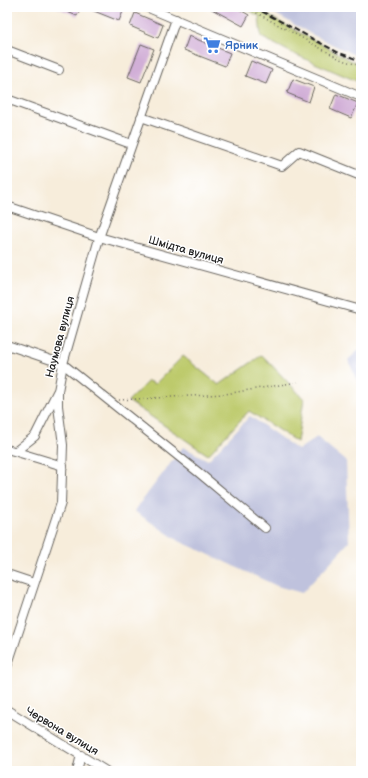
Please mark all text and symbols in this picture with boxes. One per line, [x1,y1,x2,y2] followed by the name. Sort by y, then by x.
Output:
[202,35,222,55] supermarket icon: Ярник
[225,39,258,52] place label: Ярник
[147,233,225,267] street label: Шмідта вулиця
[43,295,77,379] street label: Наумова вулиця
[23,704,101,758] street label: Червона вулиця

